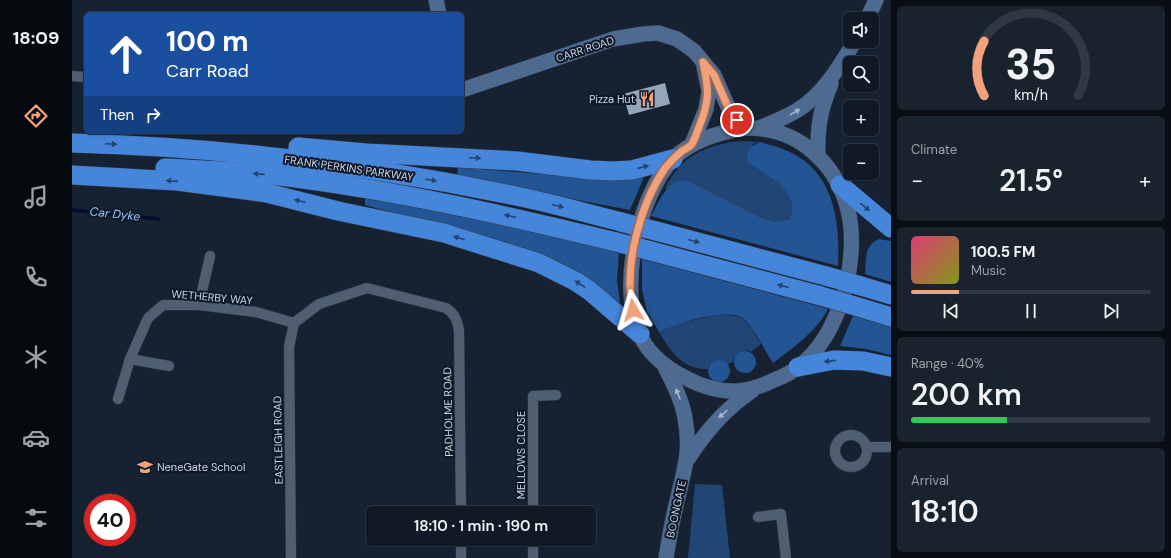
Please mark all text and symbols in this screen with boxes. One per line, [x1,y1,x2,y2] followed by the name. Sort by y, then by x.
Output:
[843,12,879,180] map controls
[843,12,879,48] button: sound
[166,23,249,60] text: 100 m
[13,26,59,50] text: 18:09
[100,28,152,80] icon: ahead
[554,33,616,65] street label: CARR ROAD
[1006,38,1056,92] text: 35
[843,56,879,92] button: search
[166,59,249,83] text: Carr Road
[1014,86,1048,104] text: km/h
[638,90,656,108] restaurant icon: Pizza Hut
[589,92,635,106] place label: Pizza Hut
[843,100,879,136] button: +
[22,102,50,130] icon: directions
[720,103,754,137] pin
[142,104,164,126] icon: right
[100,105,134,125] text: Then
[789,108,800,115] one-way arrow
[726,109,748,131] icon: arrive
[105,141,118,147] one-way arrow
[911,141,957,158] text: Climate
[843,144,879,180] button: −
[284,152,415,184] street label: FRANK PERKINS PARKWAY
[469,155,481,162] one-way arrow
[999,161,1063,200] text: 21.5°
[637,164,649,170] one-way arrow
[911,166,923,195] text: −
[1139,166,1151,195] text: +
[253,171,265,178] one-way arrow
[166,177,178,184] one-way arrow
[425,177,437,183] one-way arrow
[22,183,50,211] icon: music
[294,198,306,204] one-way arrow
[860,202,871,211] one-way arrow
[89,203,141,225] water label: Car Dyke
[552,204,565,210] one-way arrow
[504,213,516,219] one-way arrow
[453,235,465,241] one-way arrow
[688,238,700,244] one-way arrow
[971,242,1035,262] text: 100.5 FM
[971,262,1006,279] text: Music
[22,263,50,291] icon: phone
[574,281,586,288] one-way arrow
[777,283,789,289] one-way arrow
[171,286,254,308] street label: WETHERBY WAY
[612,289,654,331] position arrow
[940,300,962,322] icon: previous
[1020,300,1042,322] icon: pause
[1100,300,1122,322] icon: next
[22,343,50,371] icon: climate
[911,355,984,372] text: Range · 40%
[824,358,837,365] one-way arrow
[440,367,456,457] street label: PADHOLME ROAD
[911,375,1022,414] text: 200 km
[674,388,680,400] one-way arrow
[270,395,286,484] street label: EASTLEIGH ROAD
[718,409,728,418] one-way arrow
[514,411,528,499] street label: MELLOWS CLOSE
[22,424,50,452] icon: car
[136,458,154,476] school or university icon: NeneGate School
[157,460,245,474] place label: NeneGate School
[911,472,949,489] text: Arrival
[663,479,689,539] street label: BOONGATE
[911,492,979,531] text: 18:10
[84,494,136,546] speed limit sign: 40
[22,504,50,532] icon: filters
[414,516,548,536] text: 18:10 · 1 min · 190 m

